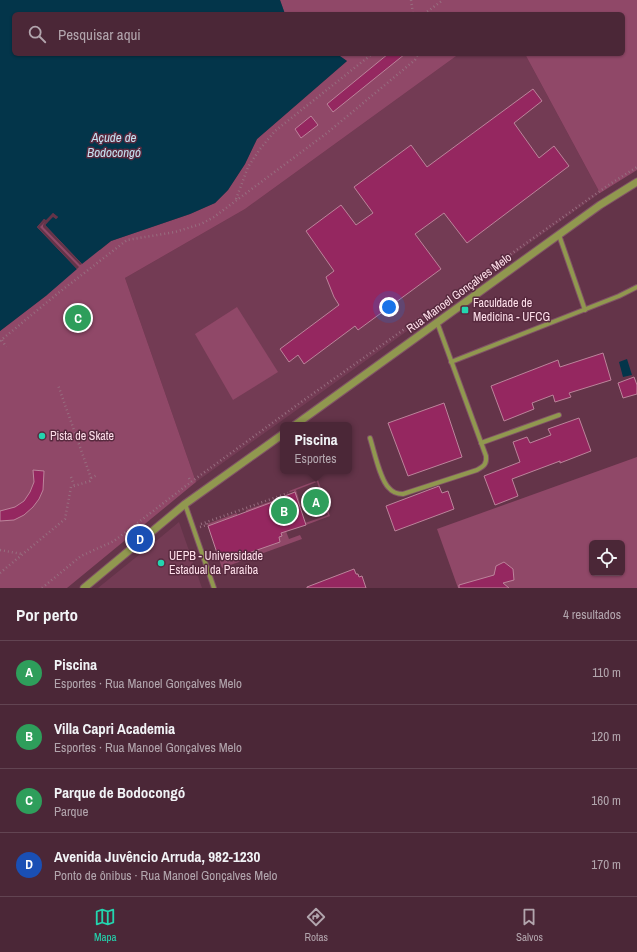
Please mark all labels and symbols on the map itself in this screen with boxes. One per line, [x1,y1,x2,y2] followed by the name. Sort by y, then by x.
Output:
[87,129,141,161] water label: Açude de Bodocongó
[403,249,515,337] street label: Rua Manoel Gonçalves Melo
[473,295,550,325] place label: Faculdade de Medicina - UFCG
[379,297,399,317] your location
[65,303,91,333] pin: C
[460,305,470,315] marker: Faculdade de Medicina - UFCG
[50,428,114,444] place label: Pista de Skate
[37,431,47,441] marker: Pista de Skate
[303,487,329,517] pin: A
[271,496,297,526] pin: B
[127,524,153,554] pin: D
[169,548,263,578] place label: UEPB - Universidade Estadual da Paraíba
[156,558,166,568] marker: UEPB - Universidade Estadual da Paraíba

